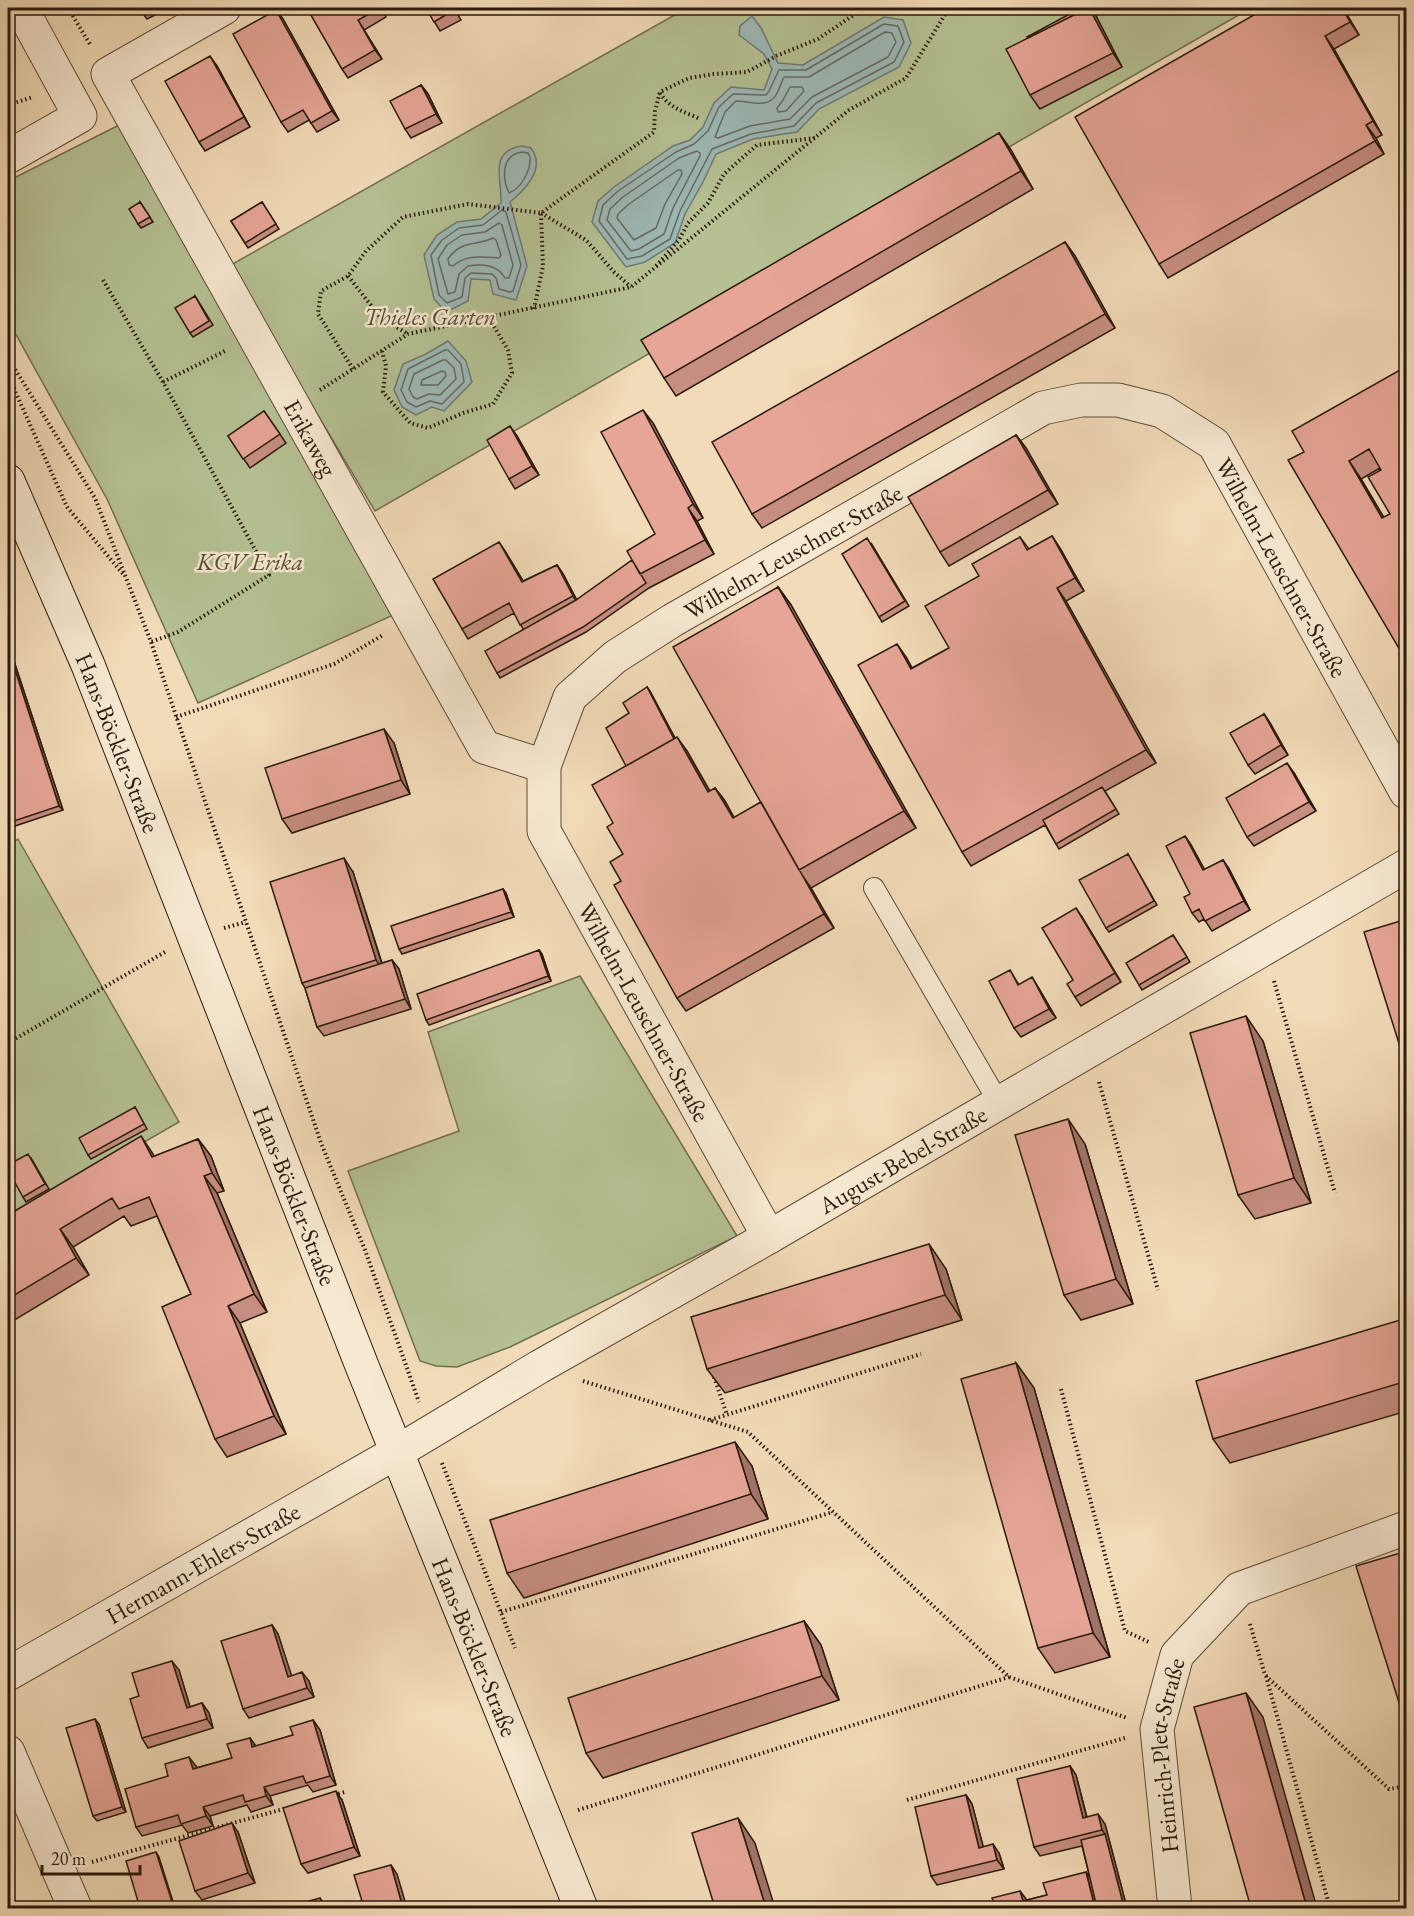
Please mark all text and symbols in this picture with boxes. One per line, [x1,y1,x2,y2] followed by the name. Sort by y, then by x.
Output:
[364,301,496,332] park label: Thieles Garten
[277,394,345,482] street label: Erikaweg
[1209,452,1355,683] street label: Wilhelm-Leuschner-Straße
[678,477,907,626] street label: Wilhelm-Leuschner-Straße
[196,546,303,577] park label: KGV Erika
[69,648,167,837] street label: Hans-Böckler-Straße
[571,897,717,1127] street label: Wilhelm-Leuschner-Straße
[812,1098,992,1221] street label: August-Bebel-Straße
[246,1101,344,1290] street label: Hans-Böckler-Straße
[100,1495,305,1631] street label: Hermann-Ehlers-Straße
[425,1552,525,1741] street label: Hans-Böckler-Straße
[1141,1654,1191,1855] street label: Heinrich-Plett-Straße
[42,1838,140,1876] scale bar
[51,1847,86,1870] text: 20 m

